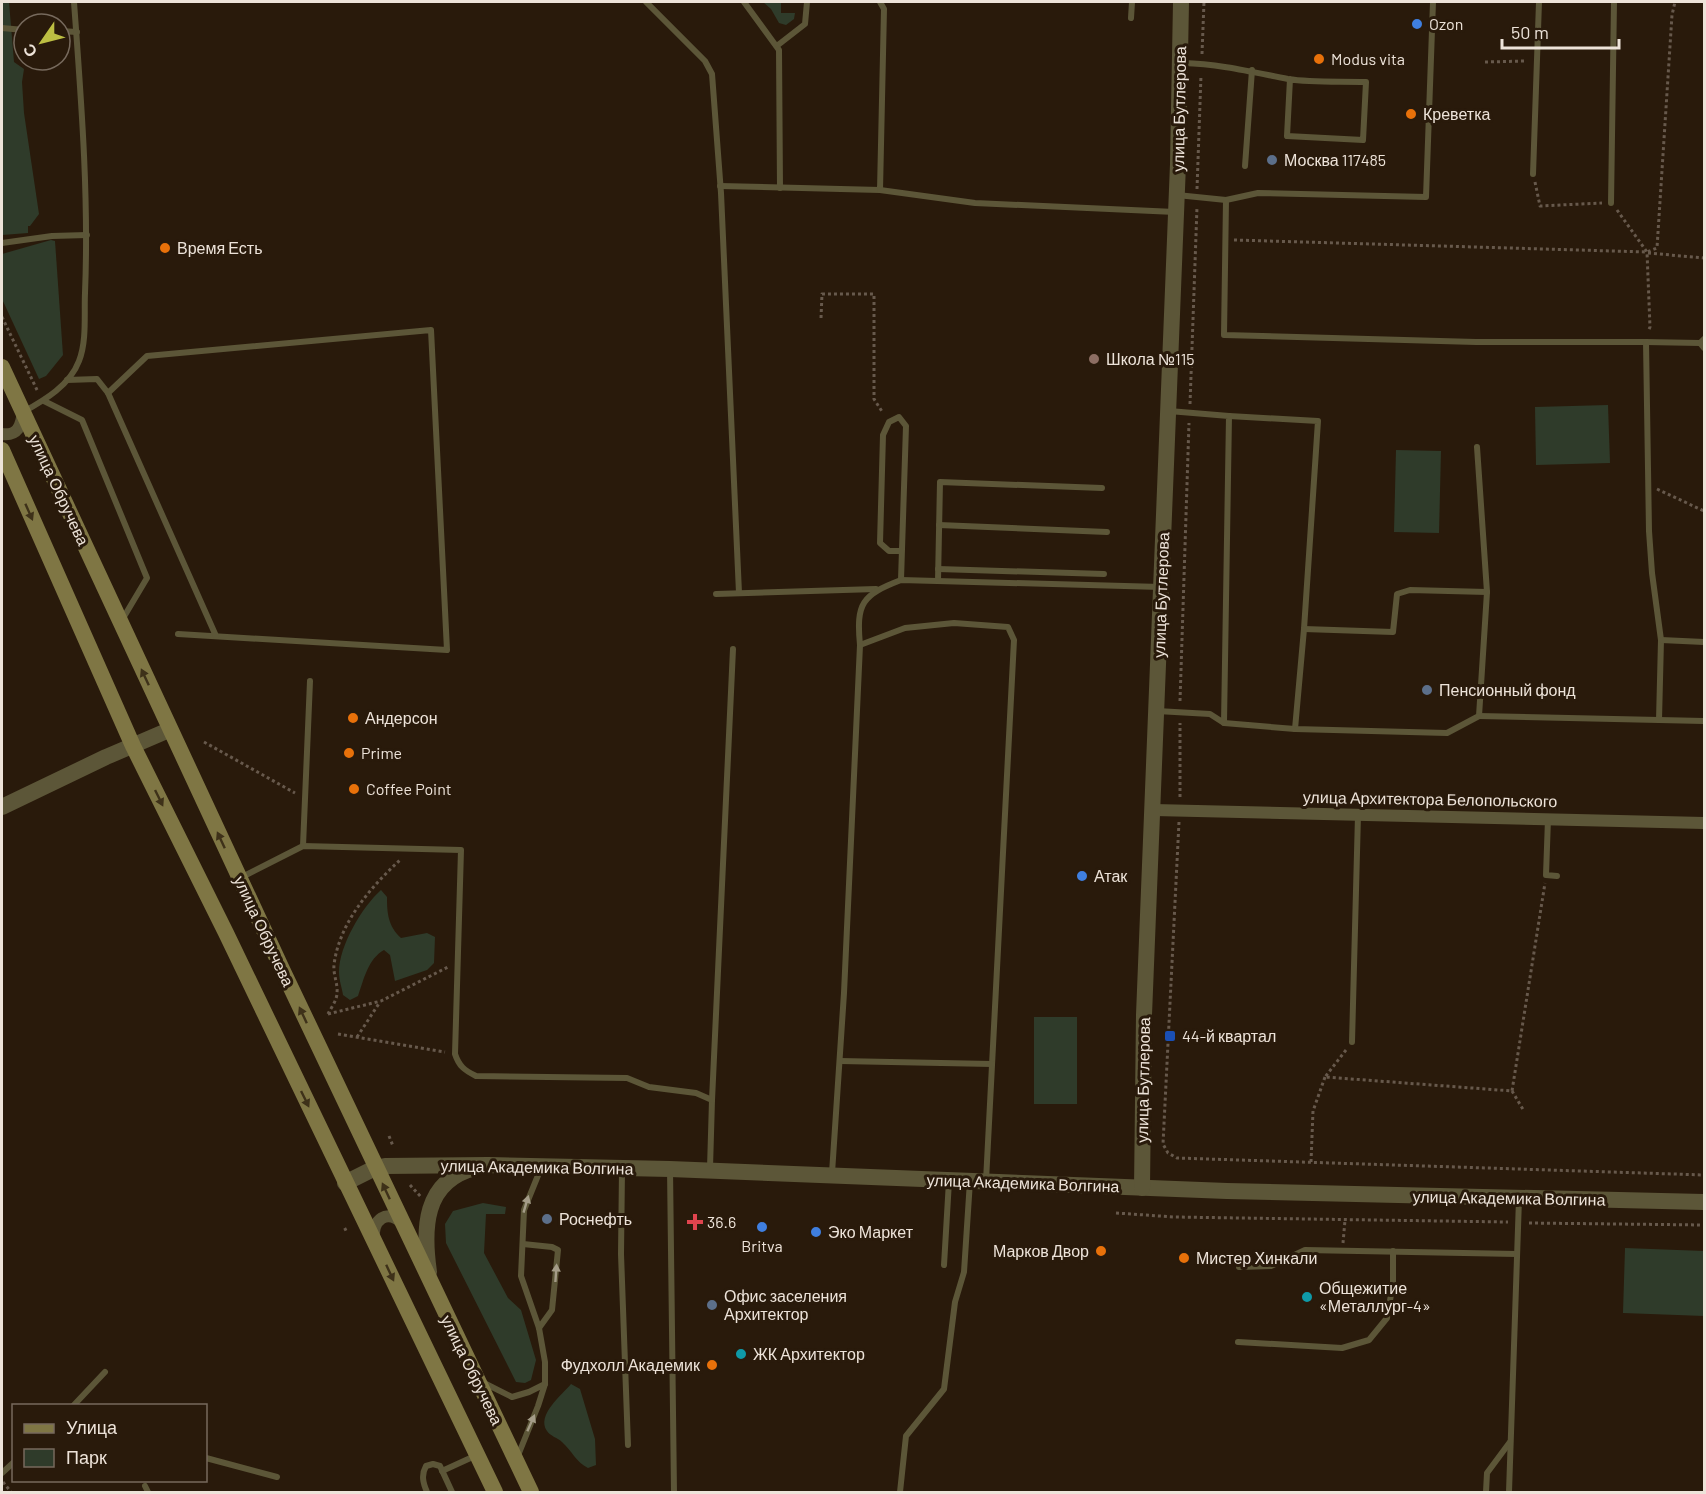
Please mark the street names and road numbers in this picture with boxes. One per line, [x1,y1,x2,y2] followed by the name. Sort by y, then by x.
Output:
[1168,46,1189,172] street label: улица Бутлерова
[25,431,93,548] street label: улица Обручева
[1149,532,1172,658] street label: улица Бутлерова
[1303,787,1557,810] street label: улица Архитектора Белопольского
[230,872,298,989] street label: улица Обручева
[1132,1017,1153,1143] street label: улица Бутлерова
[440,1155,634,1178] street label: улица Академика Волгина
[926,1170,1120,1195] street label: улица Академика Волгина
[1412,1186,1606,1209] street label: улица Академика Волгина
[438,1312,507,1428] street label: улица Обручева

